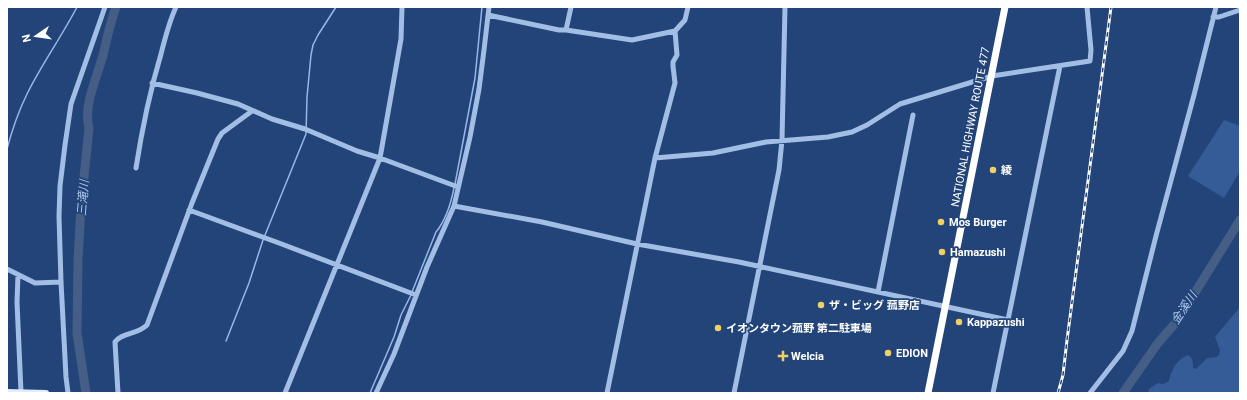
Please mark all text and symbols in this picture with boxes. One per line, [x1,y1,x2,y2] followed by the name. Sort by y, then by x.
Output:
[16,16,56,56] north arrow
[19,33,34,43] text: N
[949,46,992,208] street label: NATIONAL HIGHWAY ROUTE 477
[1001,164,1012,177] place label: 綾
[988,165,998,175] marker: 綾
[74,177,92,217] water label: 三滝川
[949,216,1007,229] place label: Mos Burger
[936,217,946,227] marker: Mos Burger
[950,246,1006,259] place label: Hamazushi
[937,247,947,257] marker: Hamazushi
[1168,288,1201,327] water label: 金溪川
[829,299,920,312] place label: ザ・ビッグ 菰野店
[816,300,826,310] marker: ザ・ビッグ 菰野店
[967,316,1025,329] place label: Kappazushi
[954,317,964,327] marker: Kappazushi
[726,322,872,335] place label: イオンタウン菰野 第二駐車場
[713,323,723,333] marker: イオンタウン菰野 第二駐車場
[896,347,928,360] place label: EDION
[883,348,893,358] marker: EDION
[791,350,824,363] place label: Welcia
[778,351,788,361] marker: Welcia

